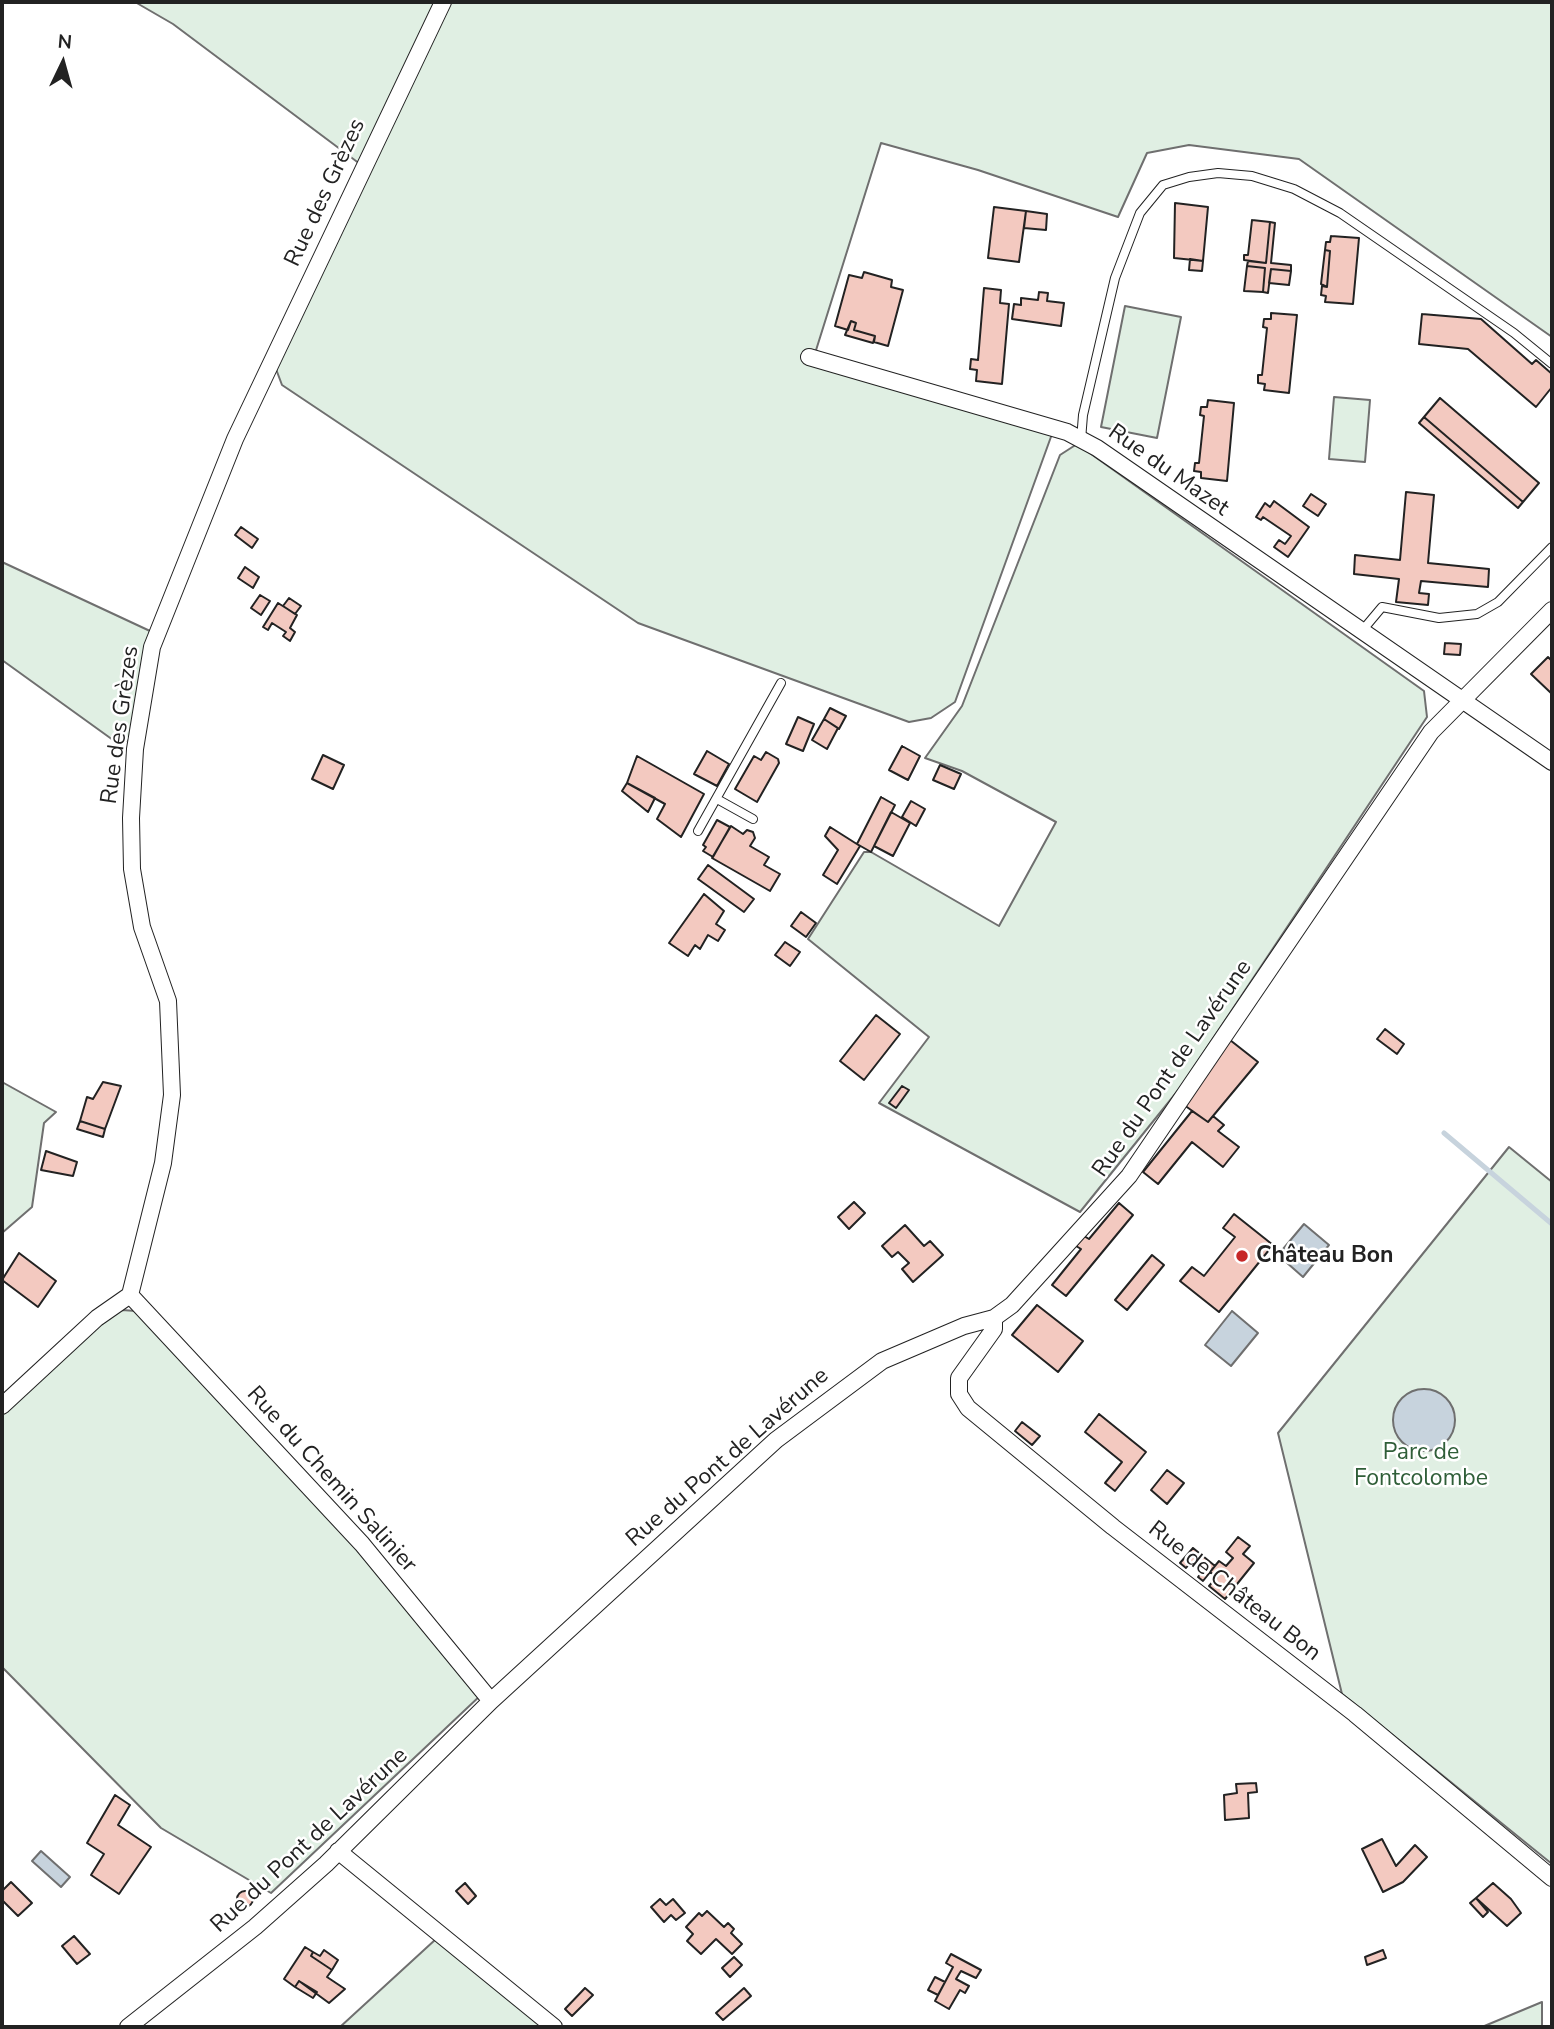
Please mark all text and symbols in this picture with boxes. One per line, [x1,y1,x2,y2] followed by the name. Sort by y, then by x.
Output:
[28,28,98,98] north arrow
[57,29,73,56] text: N
[280,115,372,271] street label: Rue des Grèzes
[1102,419,1234,523] street label: Rue du Mazet
[96,644,146,806] street label: Rue des Grèzes
[1087,955,1259,1183] street label: Rue du Pont de Lavérune
[1256,1242,1393,1270] place label: Château Bon
[1234,1248,1250,1264] marker: Château Bon
[621,1363,835,1553] street label: Rue du Pont de Lavérune
[240,1381,422,1579] street label: Rue du Chemin Salinier
[1354,1439,1488,1493] park label: Parc de Fontcolombe
[1142,1516,1326,1668] street label: Rue de Château Bon
[206,1743,414,1939] street label: Rue du Pont de Lavérune

